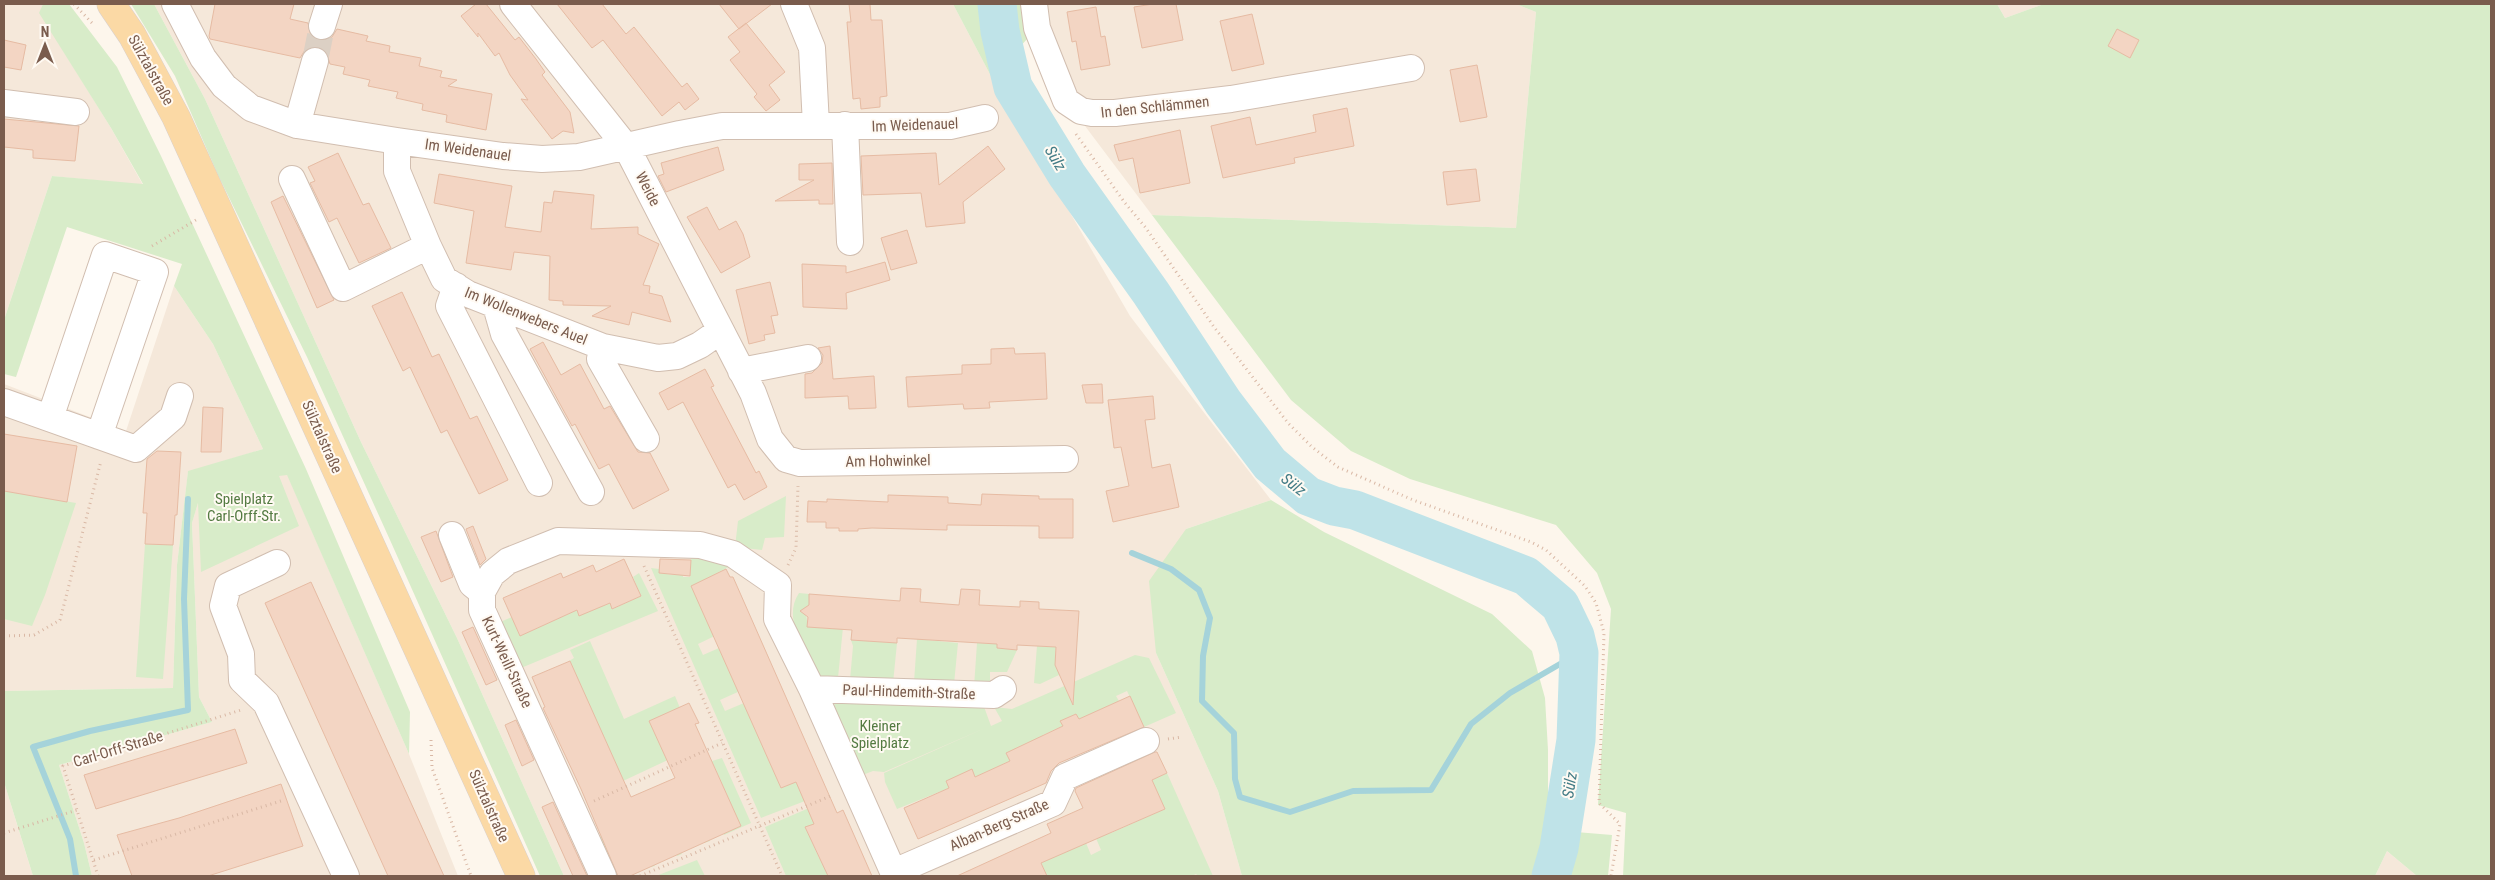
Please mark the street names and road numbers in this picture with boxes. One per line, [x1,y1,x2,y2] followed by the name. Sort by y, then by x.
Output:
[124,32,178,108] street label: Sülztalstraße
[1100,92,1210,122] street label: In den Schlämmen
[871,114,959,136] street label: Im Weidenauel
[424,135,512,165] street label: Im Weidenauel
[632,169,664,209] street label: Weide
[462,283,590,349] street label: Im Wollenwebers Auel
[298,398,346,476] street label: Sülztalstraße
[845,451,931,471] street label: Am Hohwinkel
[478,613,536,711] street label: Kurt-Weill-Straße
[842,681,976,703] street label: Paul-Hindemith-Straße
[71,727,165,771] street label: Carl-Orff-Straße
[465,767,513,845] street label: Sülztalstraße
[946,795,1052,855] street label: Alban-Berg-Straße

